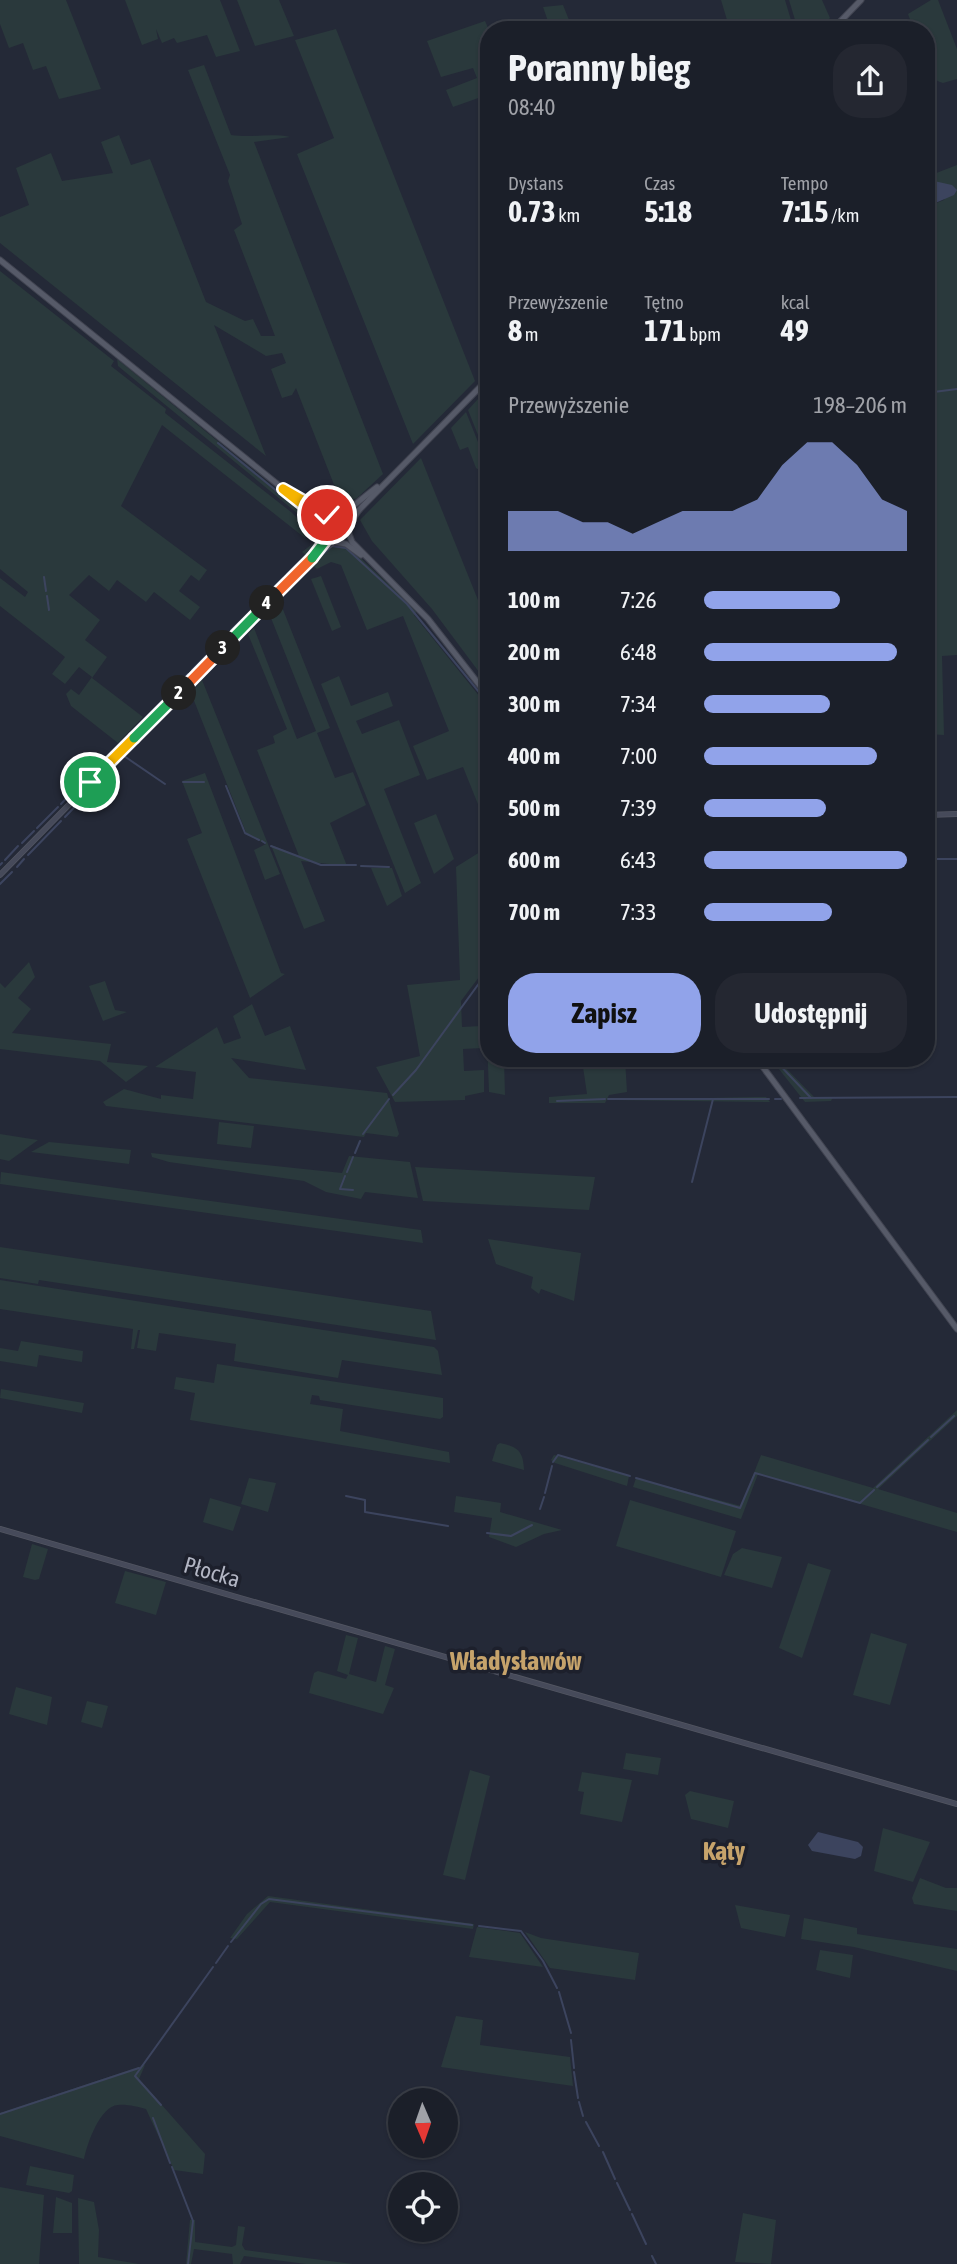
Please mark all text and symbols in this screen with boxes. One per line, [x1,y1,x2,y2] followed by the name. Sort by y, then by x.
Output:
[833,44,907,118] button: share
[508,46,690,89] text: Poranny bieg
[508,94,555,120] text: 08:40
[508,172,563,194] text: Dystans
[644,172,675,194] text: Czas
[781,172,828,194] text: Tempo
[508,194,556,228] text: 0.73
[644,194,692,228] text: 5:18
[781,194,828,228] text: 7:15
[556,204,580,226] text: km
[828,204,859,226] text: /km
[508,291,608,313] text: Przewyższenie
[644,291,684,313] text: Tętno
[781,291,810,313] text: kcal
[508,313,522,347] text: 8
[644,313,687,347] text: 171
[781,313,809,347] text: 49
[522,323,538,345] text: m
[687,323,721,345] text: bpm
[508,392,629,418] text: Przewyższenie
[813,392,907,418] text: 198–206 m
[297,485,357,545] pin
[308,496,346,534] icon: check
[250,586,284,620] pin: 4
[508,587,560,613] text: 100 m
[620,587,657,613] text: 7:26
[262,591,271,613] text: 4
[206,630,241,666] pin: 3
[218,636,227,658] text: 3
[508,639,560,665] text: 200 m
[620,639,657,665] text: 6:48
[162,676,196,710] pin: 2
[174,681,183,703] text: 2
[508,691,560,717] text: 300 m
[620,691,657,717] text: 7:34
[508,743,560,769] text: 400 m
[620,743,657,769] text: 7:00
[60,752,120,812] pin
[71,763,109,801] icon: arrive
[508,795,560,821] text: 500 m
[620,795,657,821] text: 7:39
[508,847,560,873] text: 600 m
[620,847,657,873] text: 6:43
[508,899,560,925] text: 700 m
[620,899,657,925] text: 7:33
[508,973,701,1053] button: Zapisz
[715,973,907,1053] button: Udostępnij
[181,1552,243,1592] street label: Płocka
[449,1646,582,1676] district label: Władysławów
[703,1836,746,1866] district label: Kąty
[388,2088,458,2158] north arrow
[388,2088,458,2242] map controls
[388,2172,458,2242] button: locate

